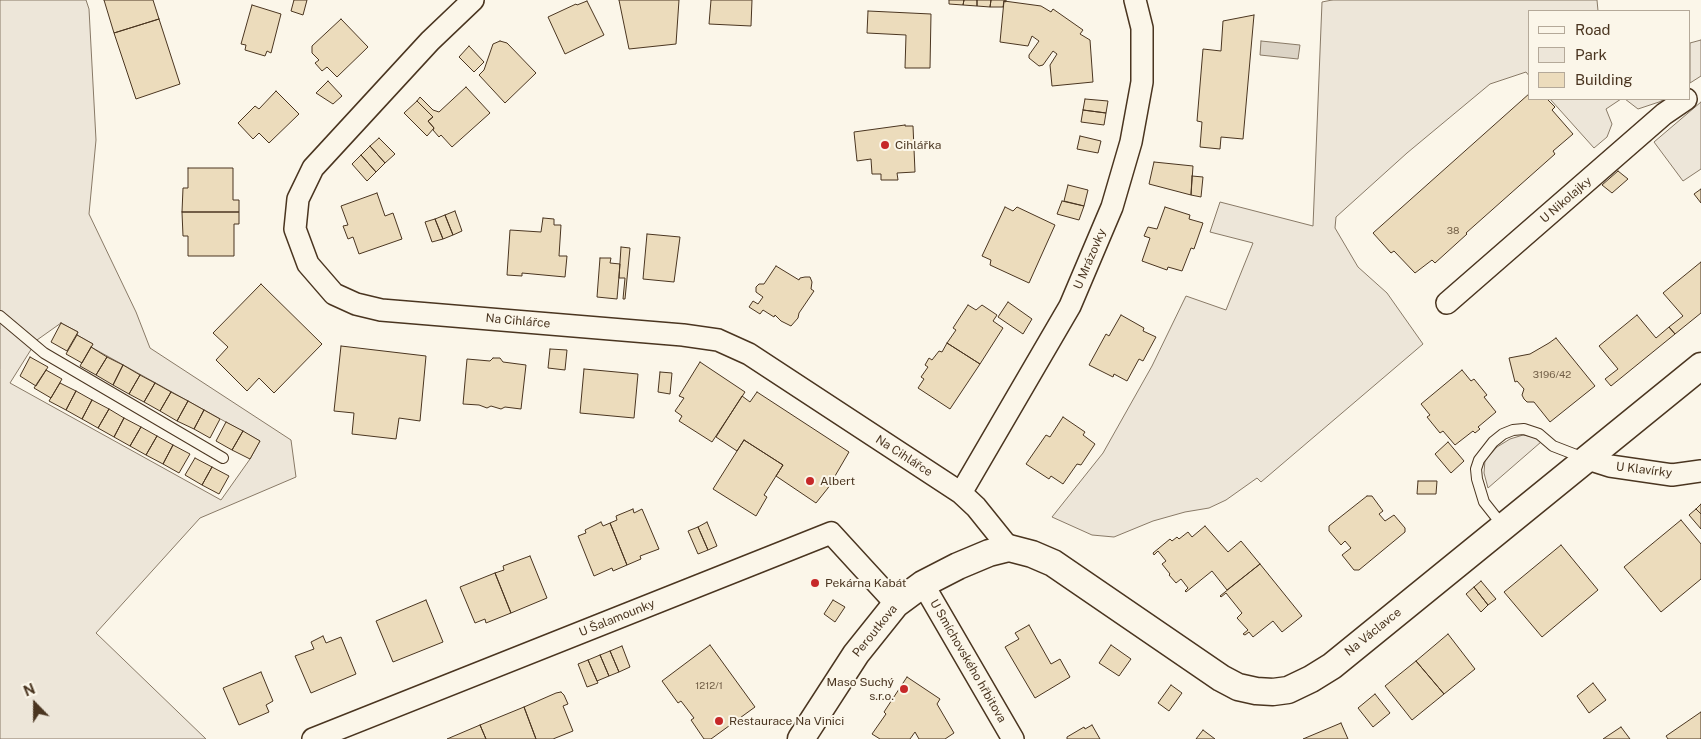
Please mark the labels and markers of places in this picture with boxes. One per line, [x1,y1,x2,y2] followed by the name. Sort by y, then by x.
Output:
[895,138,941,152] place label: Cihlářka
[879,139,891,151] marker: Cihlářka
[820,474,855,488] place label: Albert
[804,475,816,487] marker: Albert
[825,576,907,590] place label: Pekárna Kabát
[809,577,821,589] marker: Pekárna Kabát
[826,675,894,703] place label: Maso Suchý s.r.o.
[898,683,910,695] marker: Maso Suchý s.r.o.
[729,714,844,728] place label: Restaurace Na Vinici
[713,715,725,727] marker: Restaurace Na Vinici

